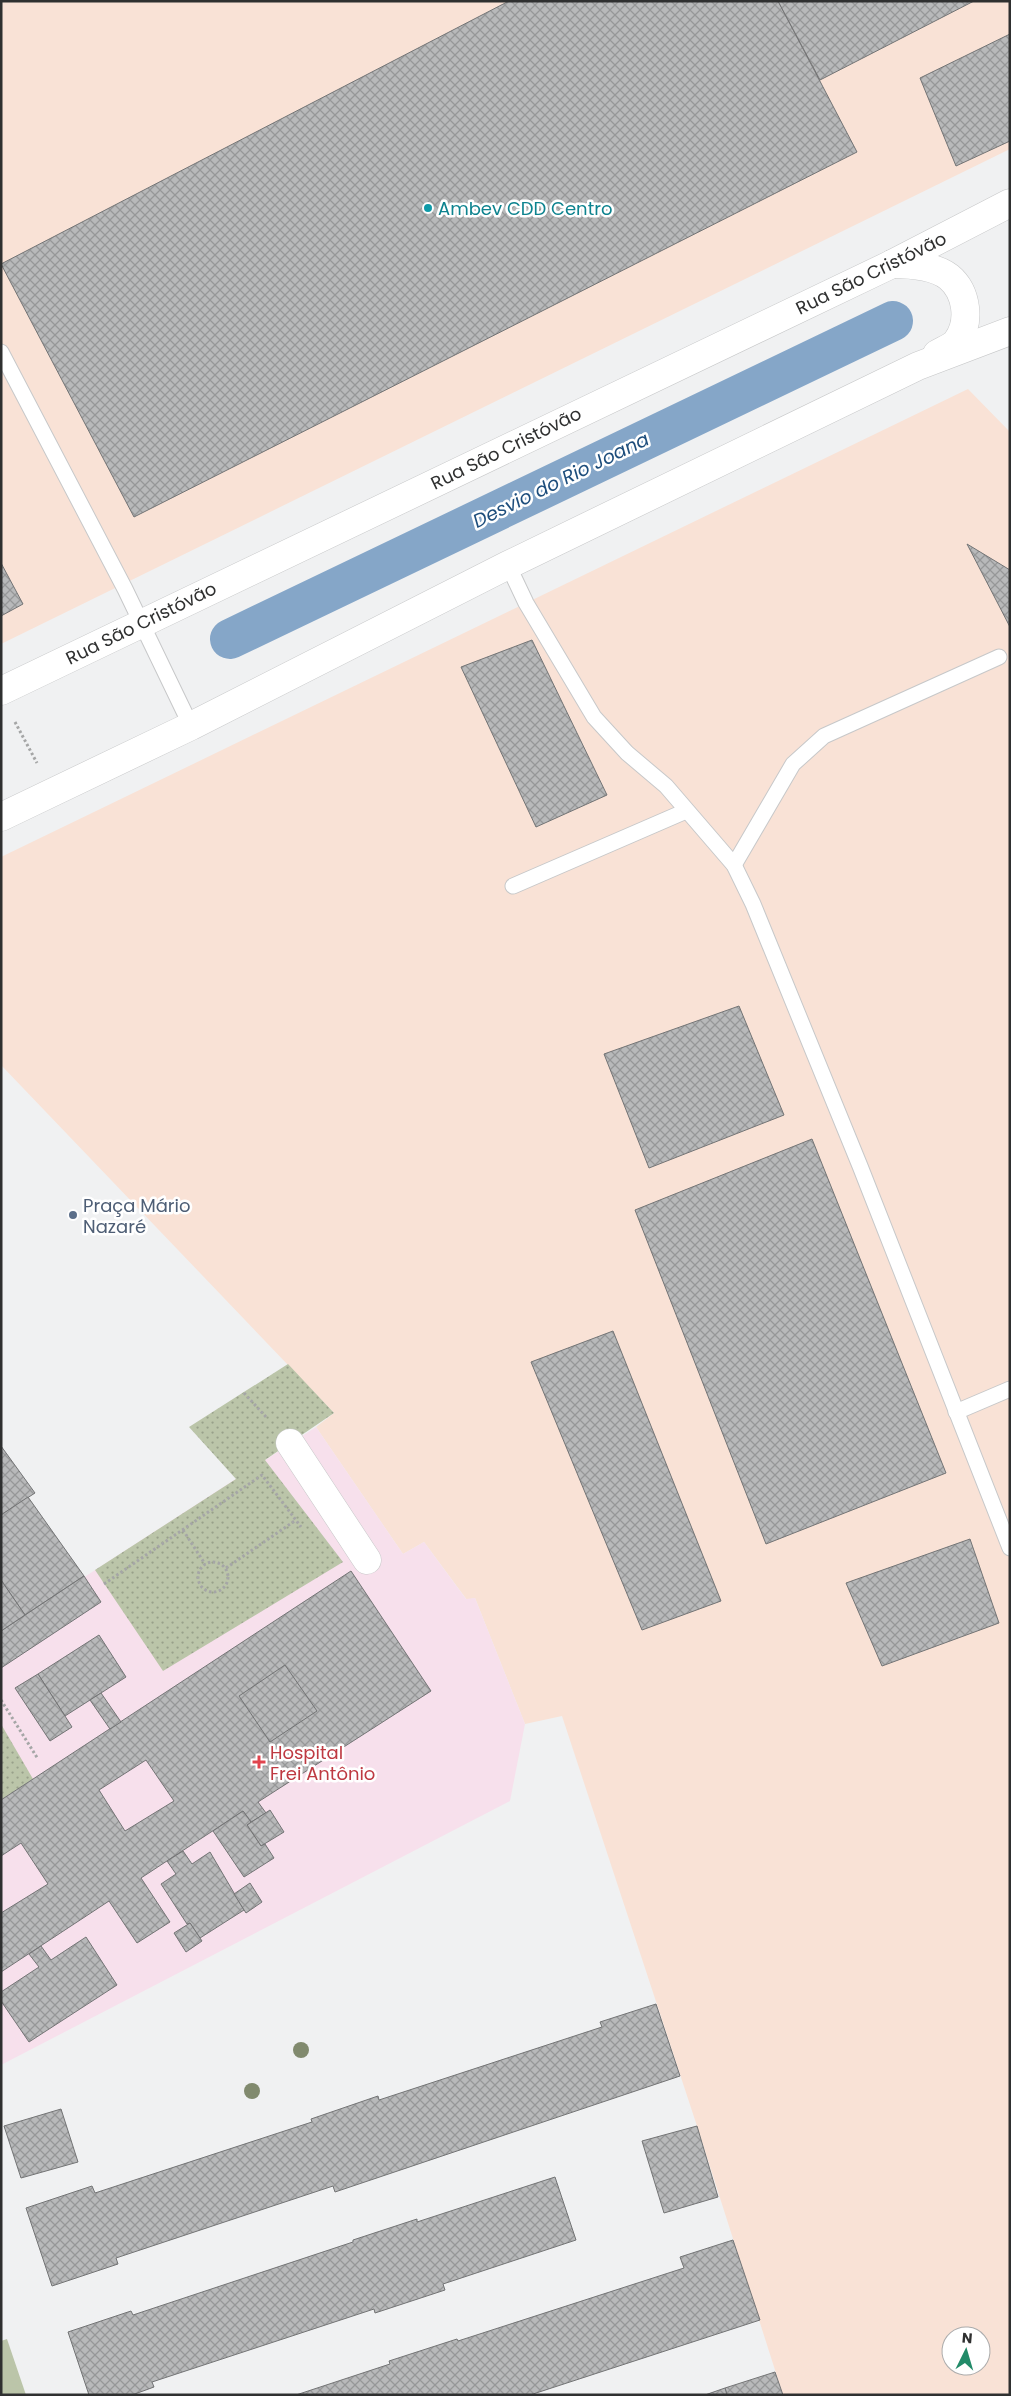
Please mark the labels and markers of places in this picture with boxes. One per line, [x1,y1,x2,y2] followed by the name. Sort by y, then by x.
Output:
[438,196,612,221] place label: Ambev CDD Centro
[422,202,434,214] marker: Ambev CDD Centro
[83,1193,191,1239] place label: Praça Mário Nazaré
[67,1209,79,1221] marker: Praça Mário Nazaré
[270,1740,375,1786] place label: Hospital Frei Antônio
[252,1755,266,1769] marker: Hospital Frei Antônio

